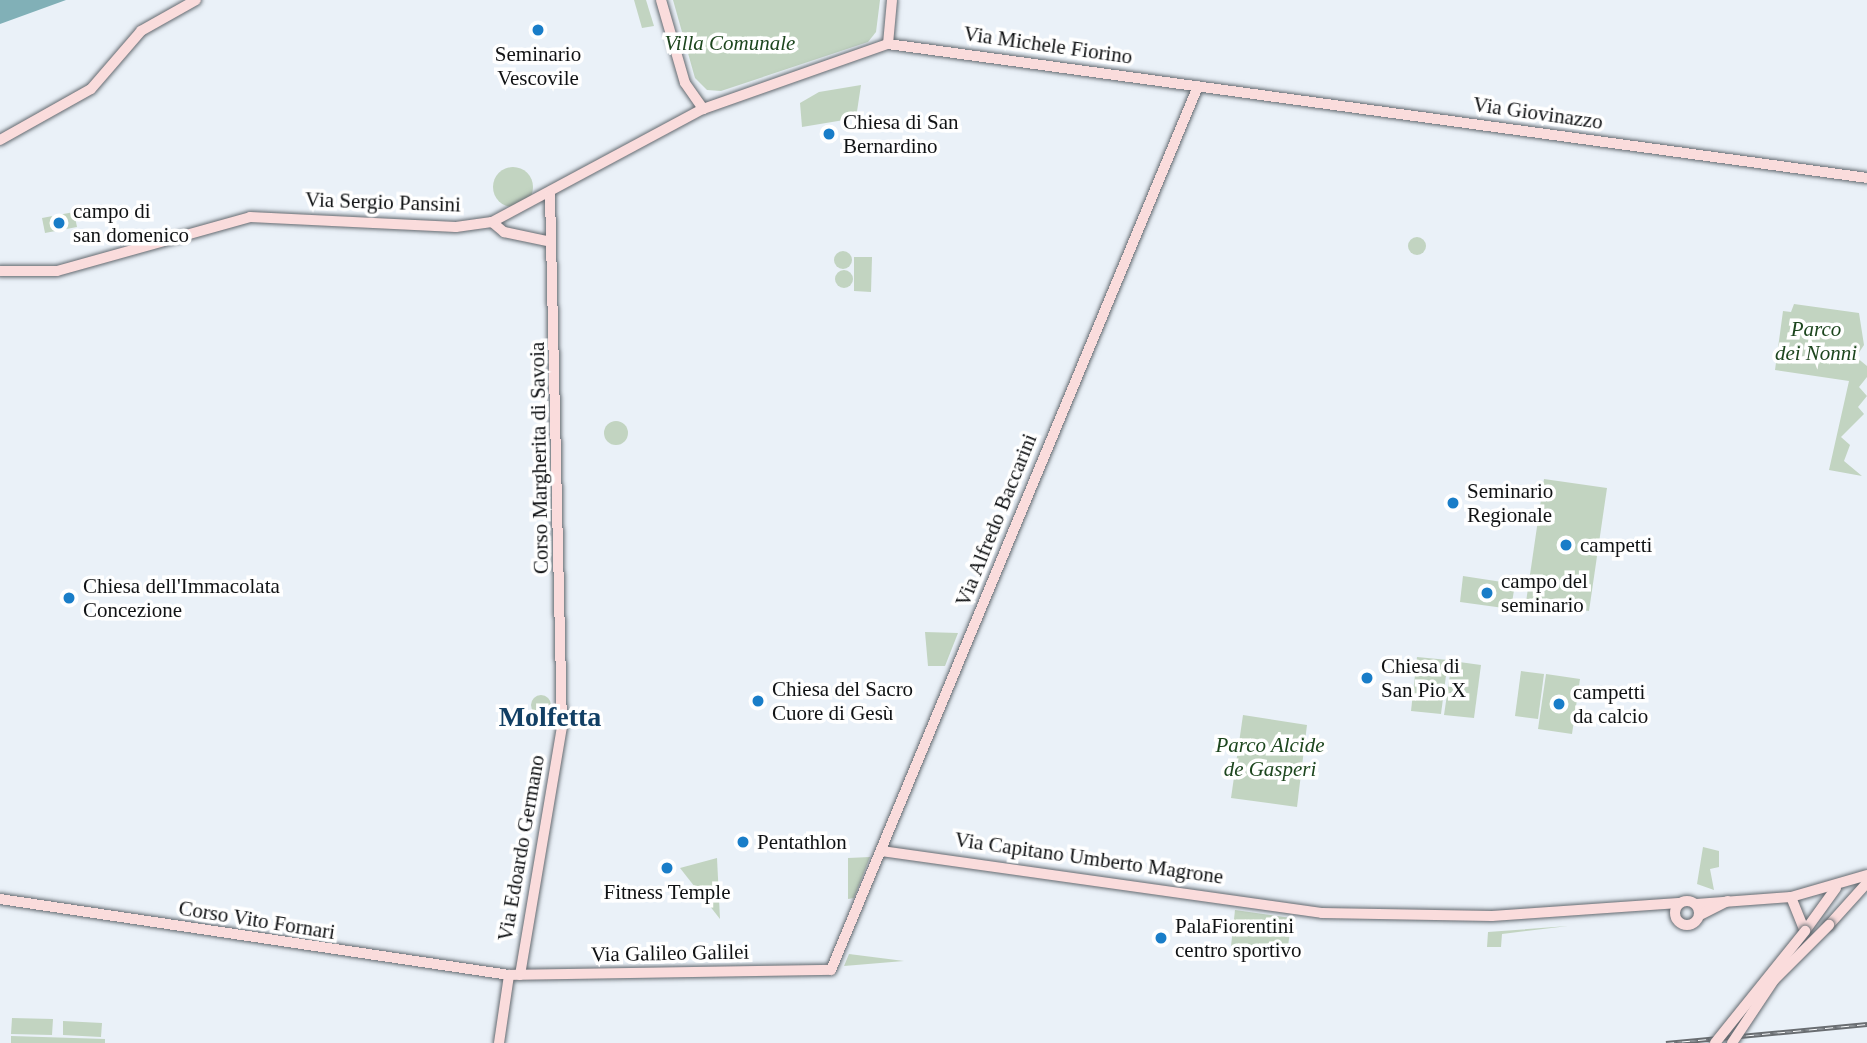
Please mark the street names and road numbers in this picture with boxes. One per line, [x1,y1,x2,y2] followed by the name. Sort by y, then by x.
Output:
[962,21,1134,69] street label: Via Michele Fiorino
[1471,91,1605,135] street label: Via Giovinazzo
[305,187,461,217] street label: Via Sergio Pansini
[524,342,554,574] street label: Corso Margherita di Savoia
[950,429,1042,611] street label: Via Alfredo Baccarini
[492,753,550,943] street label: Via Edoardo Germano
[953,827,1225,889] street label: Via Capitano Umberto Magrone
[177,895,337,945] street label: Corso Vito Fornari
[591,939,749,967] street label: Via Galileo Galilei

